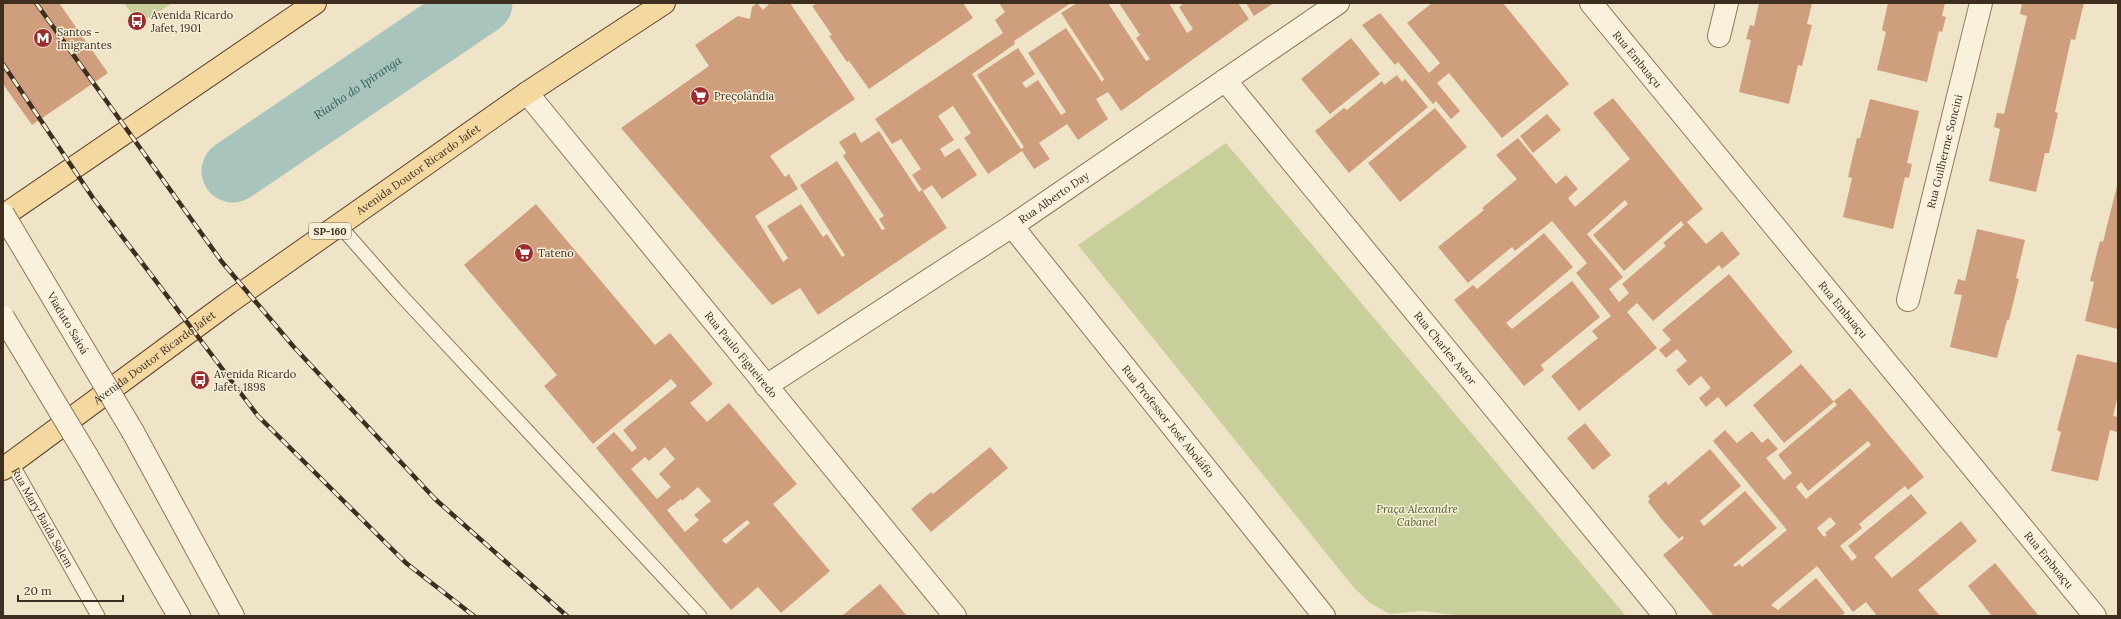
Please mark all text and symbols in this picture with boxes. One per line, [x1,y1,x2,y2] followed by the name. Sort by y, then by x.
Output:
[150,8,233,35] place label: Avenida Ricardo Jafet, 1901
[126,10,148,32] bus stop icon: Avenida Ricardo Jafet, 1901
[57,25,112,52] place label: Santos - Imigrantes
[32,27,54,49] metro station icon: Santos - Imigrantes
[1610,28,1665,91] street label: Rua Embuaçu
[310,52,404,122] water label: Riacho do Ipiranga
[689,85,711,107] supermarket icon: Preçolândia
[714,89,775,103] place label: Preçolândia
[1924,93,1965,210] street label: Rua Guilherme Soncini
[353,121,483,218] street label: Avenida Doutor Ricardo Jafet
[1016,168,1092,226] street label: Rua Alberto Day
[309,223,351,239] road number: SP-160
[513,242,535,264] supermarket icon: Tateno
[538,246,574,260] place label: Tateno
[1816,278,1871,341] street label: Rua Embuaçu
[44,289,92,357] street label: Viaduto Saioá
[90,307,219,408] street label: Avenida Doutor Ricardo Jafet
[702,308,781,401] street label: Rua Paulo Figueiredo
[1411,309,1480,388] street label: Rua Charles Astor
[1119,362,1217,480] street label: Rua Professor José Aboláfio
[213,367,296,394] place label: Avenida Ricardo Jafet, 1898
[189,369,211,391] bus stop icon: Avenida Ricardo Jafet, 1898
[9,465,76,571] street label: Rua Mary Baida Salem
[1376,502,1458,529] park label: Praça Alexandre Cabanel
[2021,528,2077,592] street label: Rua Embuaçu
[18,577,123,603] scale bar
[24,583,52,598] text: 20 m

